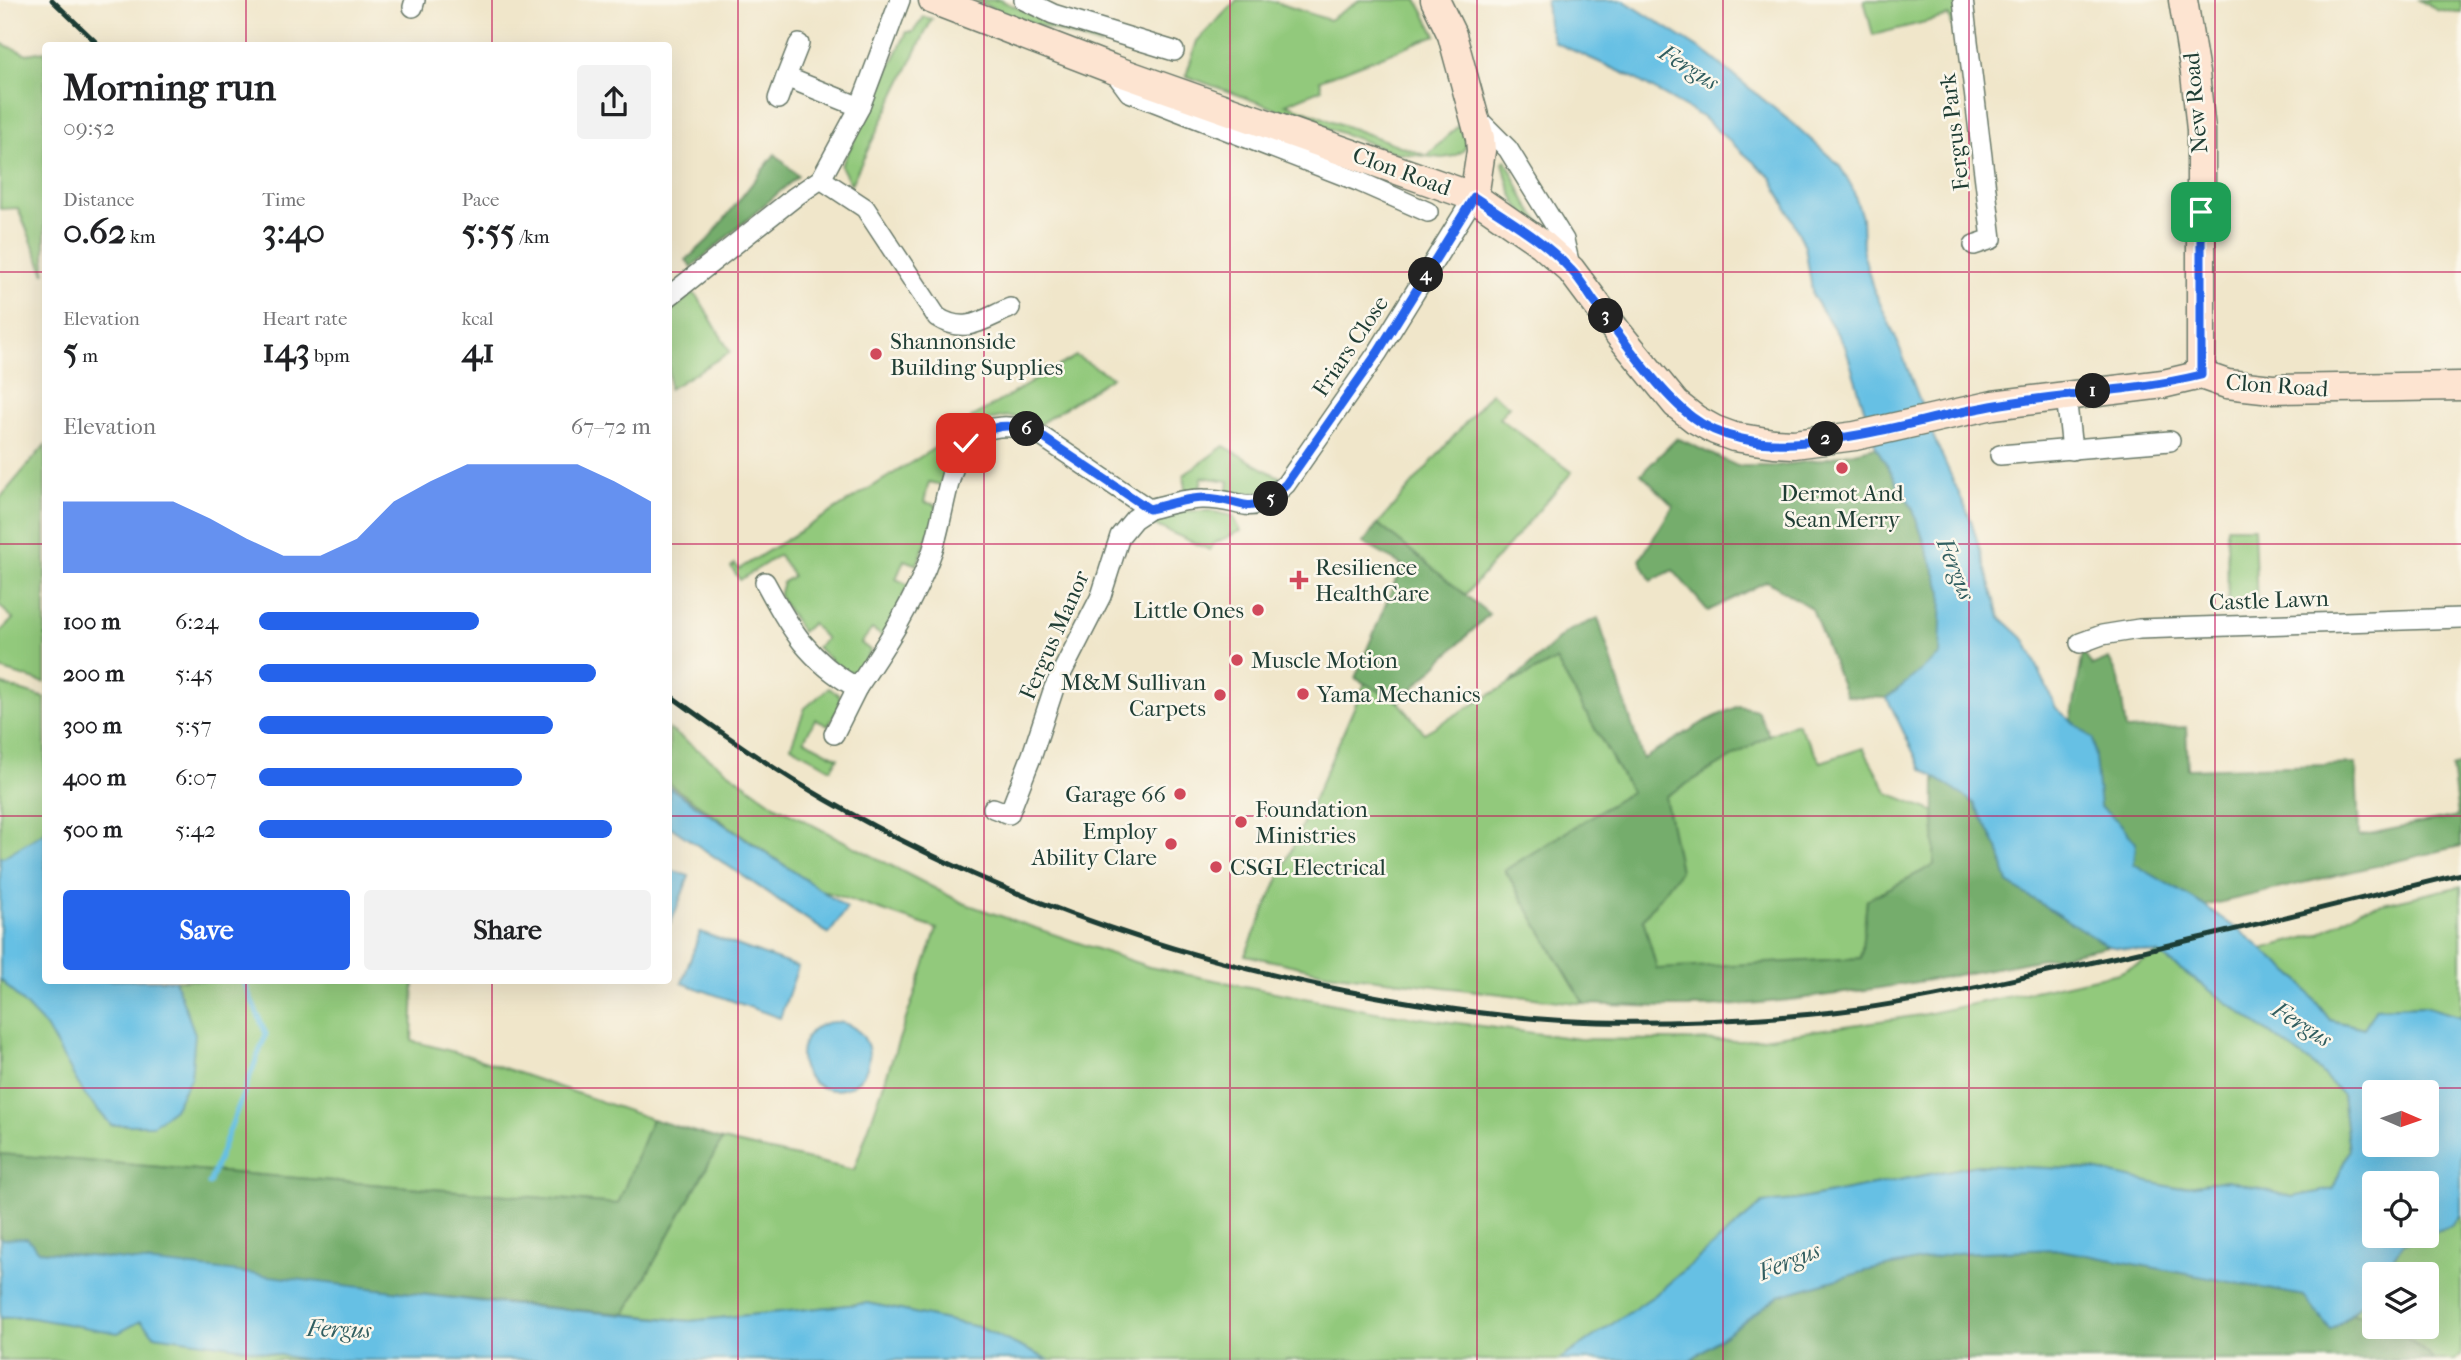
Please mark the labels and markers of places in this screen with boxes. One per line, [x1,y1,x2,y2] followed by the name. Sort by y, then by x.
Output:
[2171,182,2231,242] pin
[1408,258,1444,292] pin: 4
[1588,298,1624,334] pin: 3
[890,328,1063,381] place label: Shannonside Building Supplies
[868,346,884,362] marker: Shannonside Building Supplies
[2076,374,2110,408] pin: 1
[1010,412,1044,446] pin: 6
[936,413,996,473] pin
[1808,422,1843,457] pin: 2
[1834,460,1850,476] marker: Dermot And Sean Merry
[1780,480,1904,533] place label: Dermot And Sean Merry
[1254,482,1288,516] pin: 5
[1315,554,1429,607] place label: Resilience HealthCare
[1289,570,1309,590] marker: Resilience HealthCare
[1133,597,1244,624] place label: Little Ones
[1250,602,1266,618] marker: Little Ones
[1251,647,1398,674] place label: Muscle Motion
[1229,652,1245,668] marker: Muscle Motion
[1061,669,1207,722] place label: M&M Sullivan Carpets
[1316,681,1481,708] place label: Yama Mechanics
[1295,686,1311,702] marker: Yama Mechanics
[1212,687,1228,703] marker: M&M Sullivan Carpets
[1065,781,1167,808] place label: Garage 66
[1172,786,1188,802] marker: Garage 66
[1255,796,1368,849] place label: Foundation Ministries
[1233,814,1249,830] marker: Foundation Ministries
[1030,818,1158,871] place label: Employ Ability Clare
[1163,836,1179,852] marker: Employ Ability Clare
[1230,854,1387,881] place label: CSGL Electrical
[1208,859,1224,875] marker: CSGL Electrical

